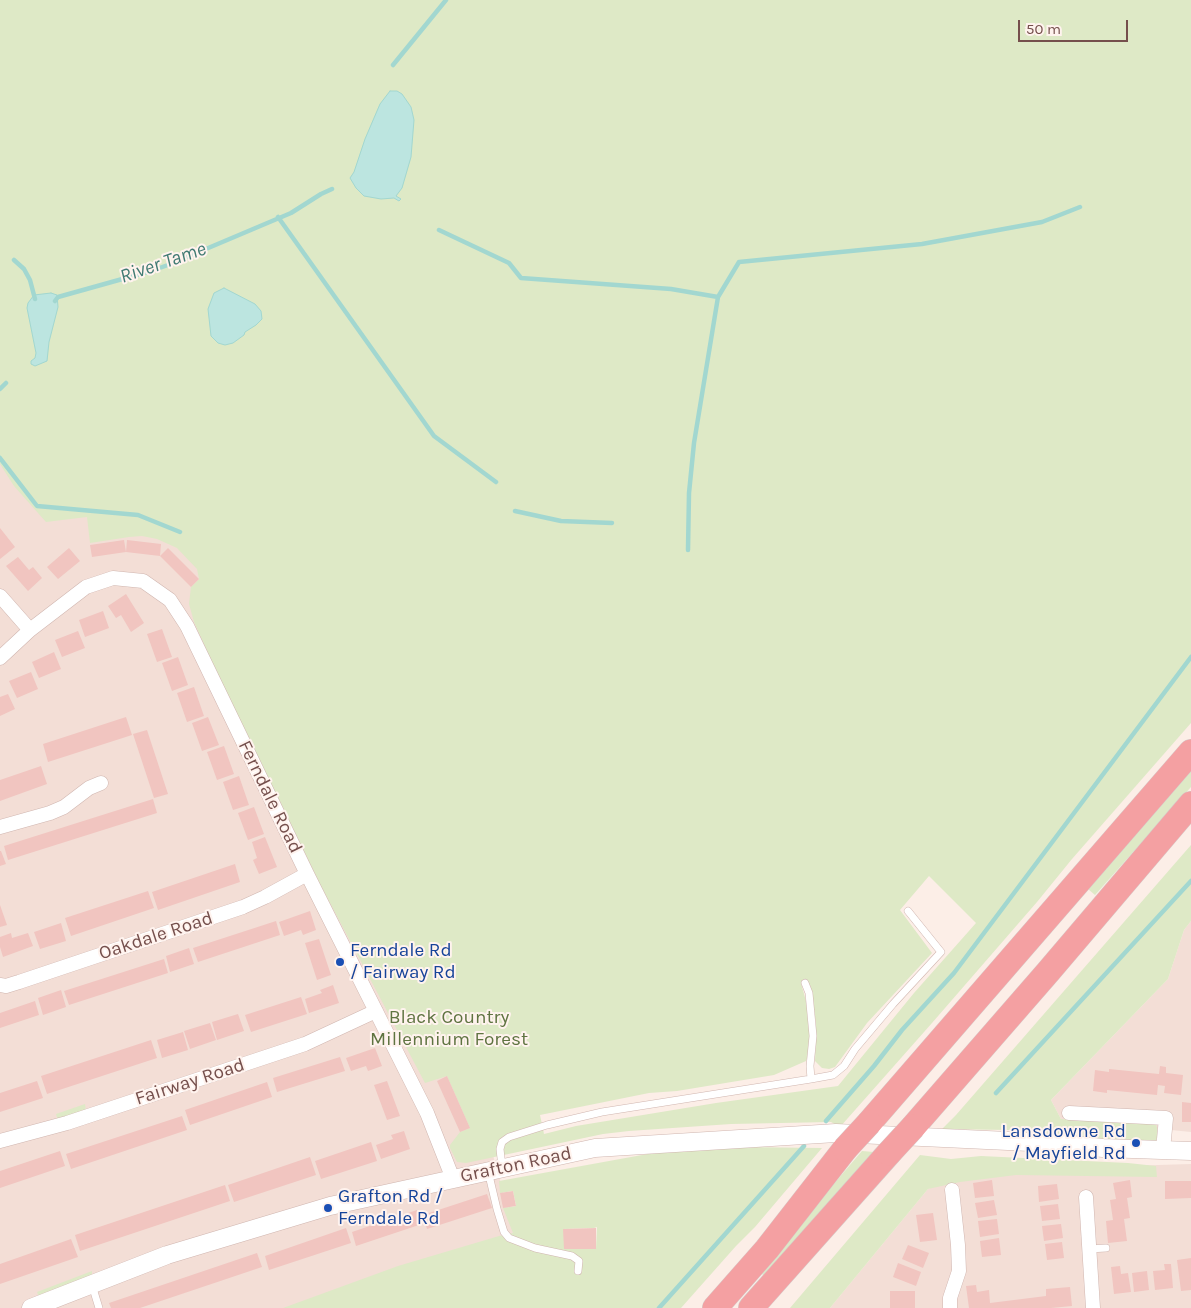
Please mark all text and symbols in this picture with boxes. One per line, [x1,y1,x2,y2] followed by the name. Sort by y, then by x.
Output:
[1021,10,1131,42] scale bar
[1026,20,1061,38] text: 50 m
[117,237,209,289] water label: River Tame
[233,737,307,857] street label: Ferndale Road
[96,907,216,965] street label: Oakdale Road
[350,940,456,984] place label: Ferndale Rd / Fairway Rd
[334,956,346,968] marker: Ferndale Rd / Fairway Rd
[370,1007,528,1051] park label: Black Country Millennium Forest
[132,1054,248,1110] street label: Fairway Road
[1001,1121,1126,1165] place label: Lansdowne Rd / Mayfield Rd
[1130,1137,1142,1149] marker: Lansdowne Rd / Mayfield Rd
[458,1142,574,1188] street label: Grafton Road
[338,1186,443,1230] place label: Grafton Rd / Ferndale Rd
[322,1202,334,1214] marker: Grafton Rd / Ferndale Rd

